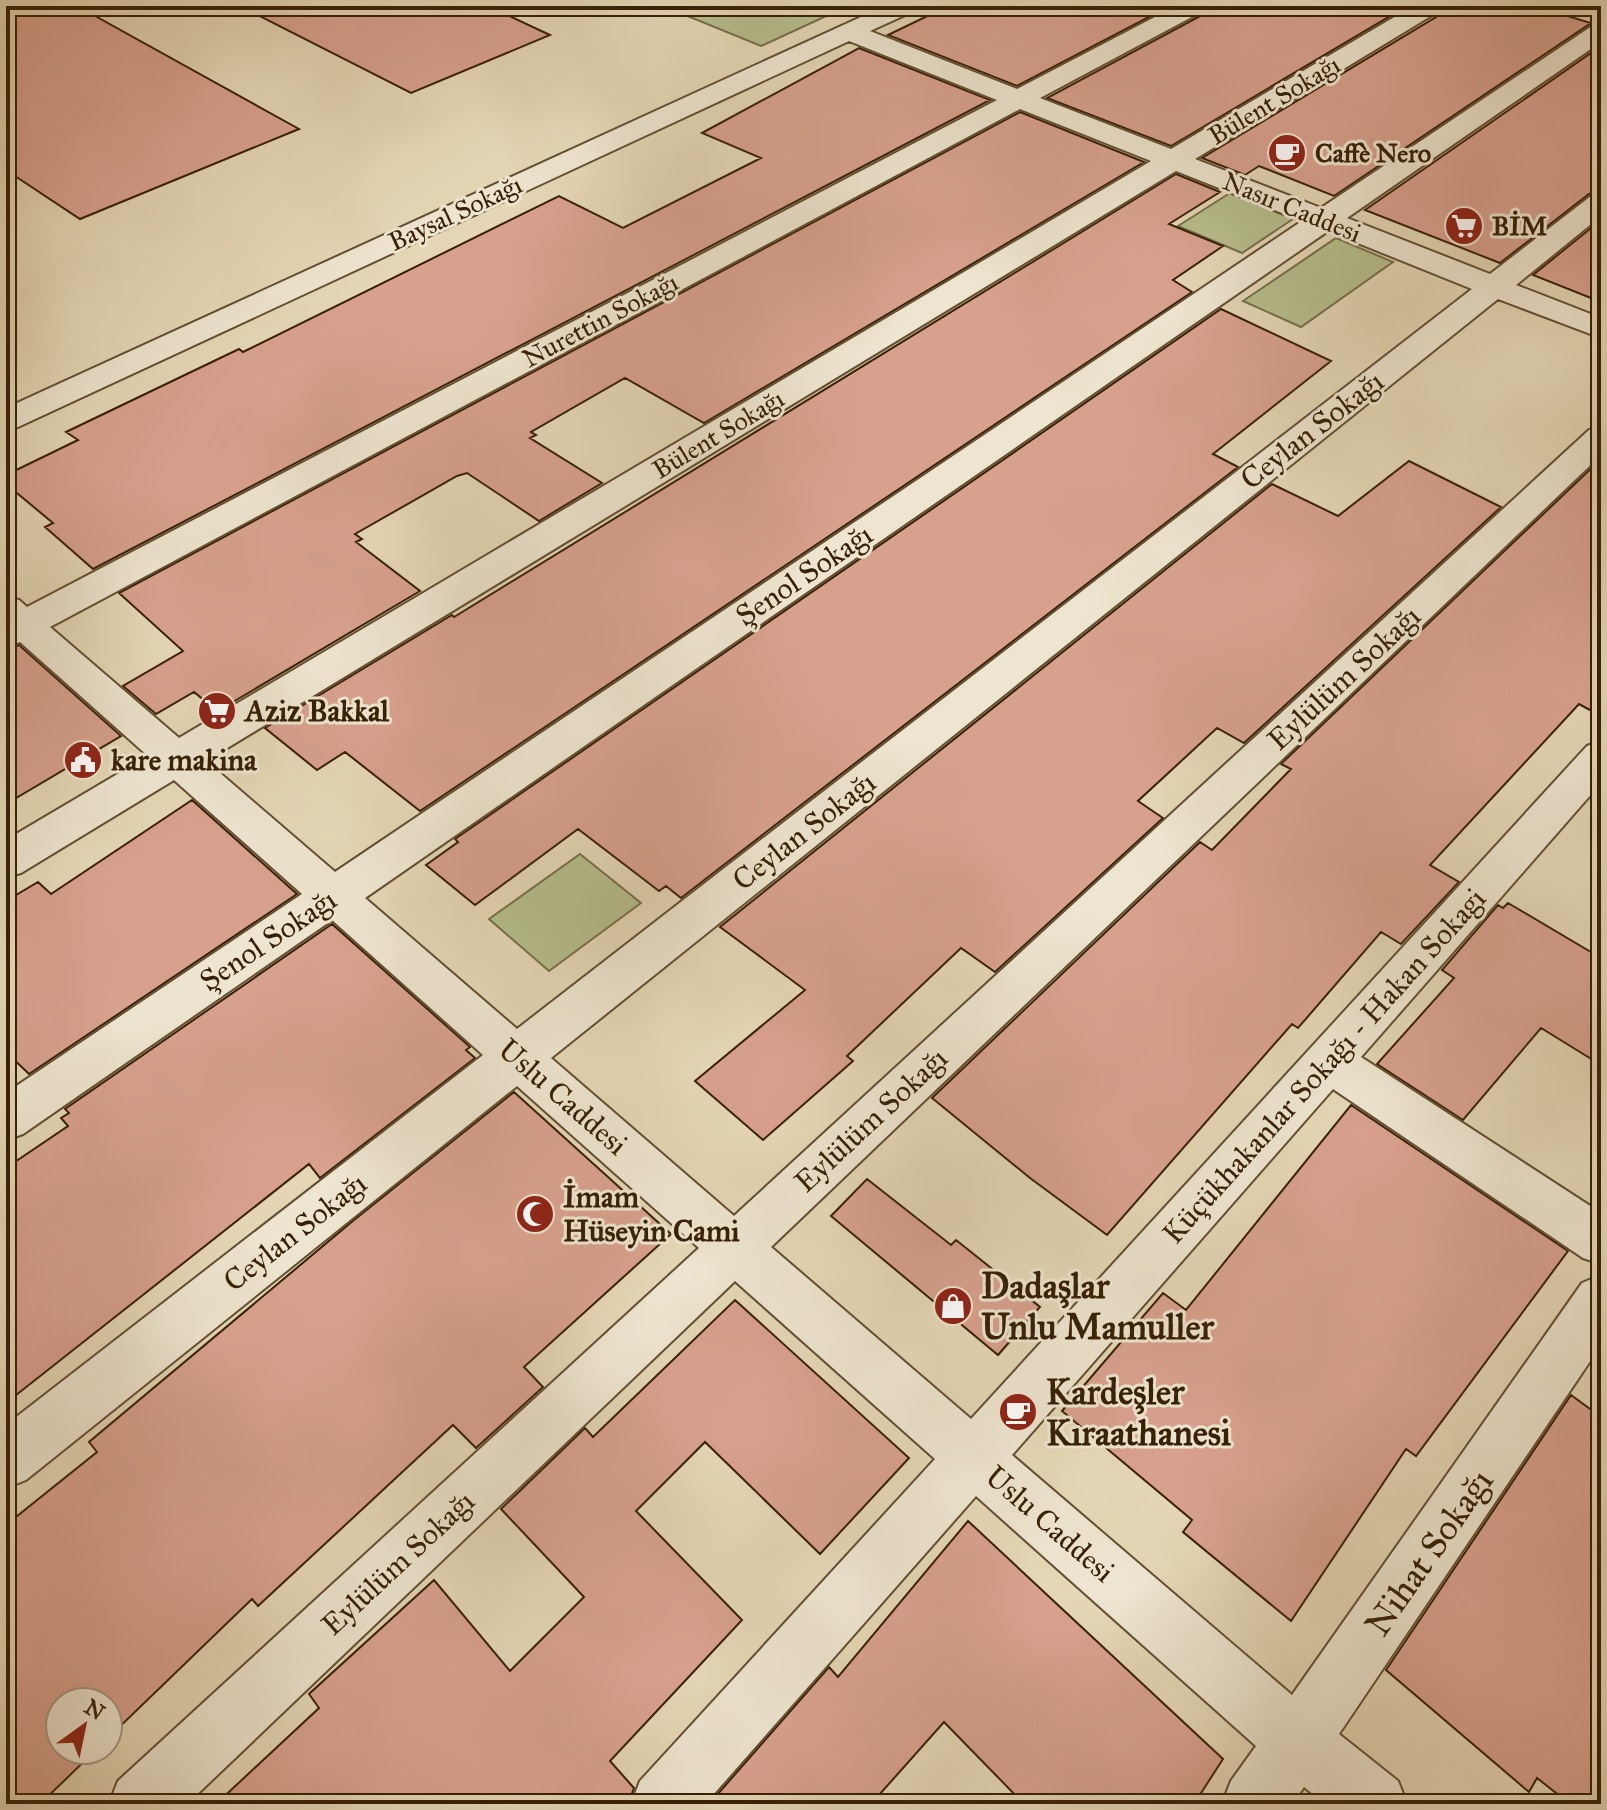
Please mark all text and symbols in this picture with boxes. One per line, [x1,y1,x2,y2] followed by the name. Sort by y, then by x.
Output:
[1202,48,1346,152] street label: Bülent Sokağı
[1266,132,1308,174] cafe icon: Caffè Nero
[1315,137,1431,169] place label: Caffè Nero
[1218,165,1366,249] street label: Nasır Caddesi
[383,168,527,258] street label: Baysal Sokağı
[1443,205,1485,247] supermarket icon: BİM
[1492,210,1547,242] place label: BİM
[517,266,683,374] street label: Nurettin Sokağı
[1233,363,1391,497] street label: Ceylan Sokağı
[646,382,790,486] street label: Bülent Sokağı
[729,516,879,634] street label: Şenol Sokağı
[1260,598,1428,758] street label: Eylülüm Sokağı
[196,690,238,732] supermarket icon: Aziz Bakkal
[243,693,390,729] place label: Aziz Bakkal
[62,739,104,781] public building icon: kare makina
[111,742,258,778] place label: kare makina
[725,764,883,898] street label: Ceylan Sokağı
[193,881,343,999] street label: Şenol Sokağı
[1155,881,1493,1251] street label: Küçükhakanlar Sokağı - Hakan Sokagi
[491,1031,635,1163] street label: Uslu Caddesi
[787,1040,955,1200] street label: Eylülüm Sokağı
[216,1165,374,1299] street label: Ceylan Sokağı
[563,1178,740,1249] place label: İmam Hüseyin Cami
[514,1193,556,1235] mosque icon: İmam Hüseyin Cami
[981,1264,1214,1349] place label: Dadaşlar Unlu Mamuller
[932,1285,974,1327] shop icon: Dadaşlar Unlu Mamuller
[1046,1370,1231,1455] place label: Kardeşler Kıraathanesi
[997,1391,1039,1433] cafe icon: Kardeşler Kıraathanesi
[978,1458,1122,1590] street label: Uslu Caddesi
[1355,1461,1502,1644] street label: Nihat Sokağı
[314,1483,482,1643] street label: Eylülüm Sokağı
[44,1686,124,1766] north arrow
[79,1693,110,1726] text: N

